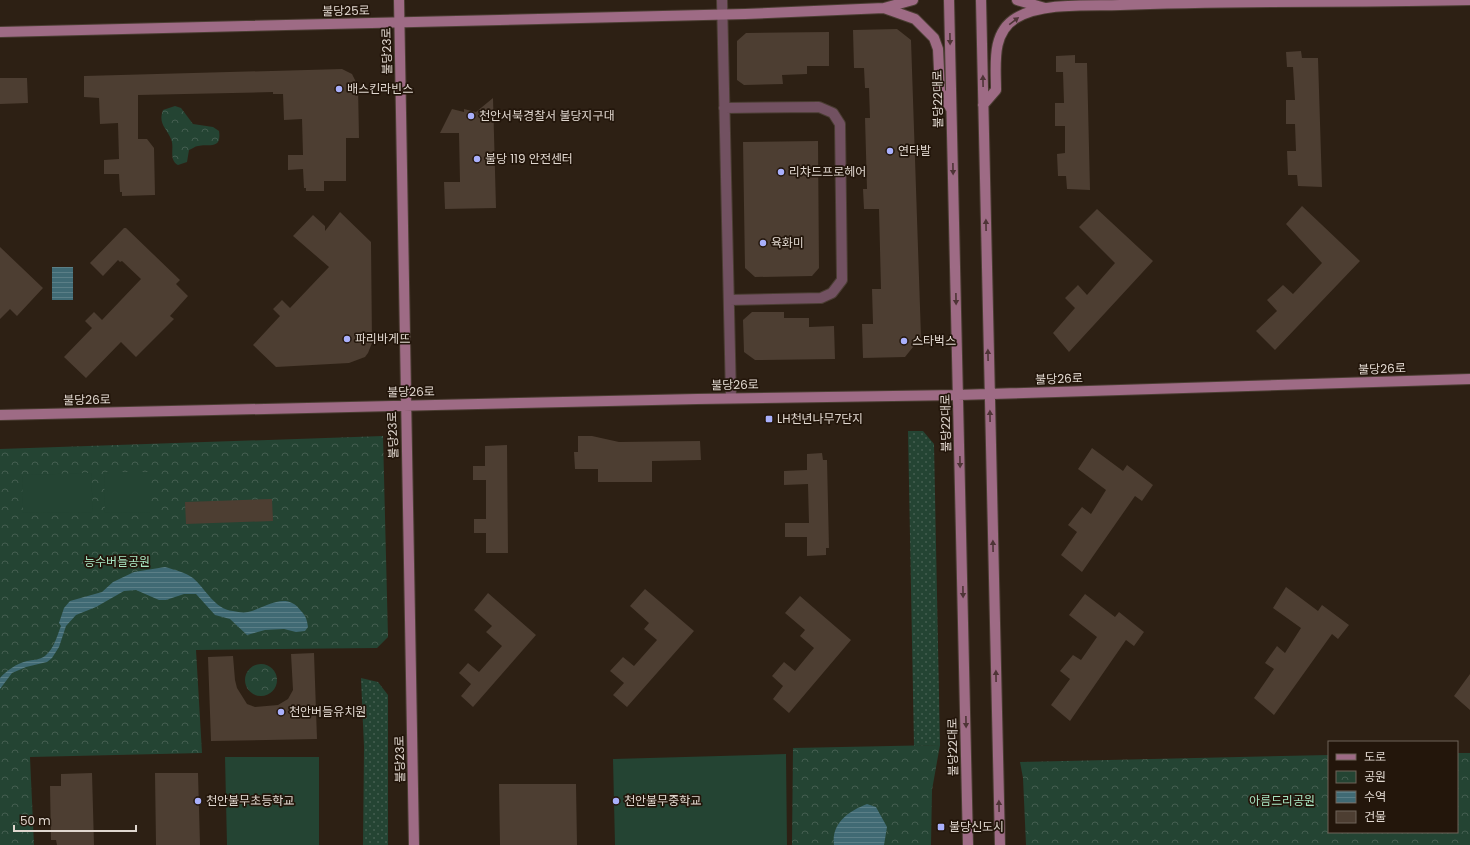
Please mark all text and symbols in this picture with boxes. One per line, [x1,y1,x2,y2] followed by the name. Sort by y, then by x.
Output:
[322,2,370,19] street label: 불당25로
[1008,17,1019,26] one-way arrow
[378,27,395,75] street label: 불당23로
[947,33,953,46] one-way arrow
[928,70,947,128] street label: 불당22대로
[980,74,986,87] one-way arrow
[347,80,413,97] place label: 배스킨라빈스
[334,84,344,94] marker: 배스킨라빈스
[479,107,615,124] place label: 천안서북경찰서 불당지구대
[466,111,476,121] marker: 천안서북경찰서 불당지구대
[898,142,931,159] place label: 연타발
[885,146,895,156] marker: 연타발
[485,150,573,167] place label: 불당 119 안전센터
[472,154,482,164] marker: 불당 119 안전센터
[789,163,866,180] place label: 리챠드프로헤어
[950,163,956,176] one-way arrow
[776,167,786,177] marker: 리챠드프로헤어
[982,219,989,231] one-way arrow
[771,234,804,251] place label: 육화미
[758,238,768,248] marker: 육화미
[953,293,959,306] one-way arrow
[355,330,410,347] place label: 파리바게뜨
[912,332,956,349] place label: 스타벅스
[342,334,352,344] marker: 파리바게뜨
[899,336,909,346] marker: 스타벅스
[985,348,991,361] one-way arrow
[1358,359,1406,378] street label: 불당26로
[1035,369,1083,388] street label: 불당26로
[711,376,759,393] street label: 불당26로
[387,383,435,400] street label: 불당26로
[63,391,111,408] street label: 불당26로
[936,394,955,452] street label: 불당22대로
[777,410,863,427] place label: LH천년나무7단지
[986,410,993,422] one-way arrow
[383,411,402,459] street label: 불당23로
[764,414,774,424] marker: LH천년나무7단지
[957,456,963,469] one-way arrow
[989,540,996,552] one-way arrow
[84,553,150,570] park label: 능수버들공원
[960,586,966,599] one-way arrow
[993,669,999,682] one-way arrow
[289,703,366,720] place label: 천안버들유치원
[276,707,286,717] marker: 천안버들유치원
[963,716,969,729] one-way arrow
[943,718,962,776] street label: 불당22대로
[391,735,408,783] street label: 불당23로
[1328,741,1458,833] legend
[1364,748,1386,765] text: 도로
[1364,768,1386,785] text: 공원
[1364,788,1386,805] text: 수역
[206,792,294,809] place label: 천안불무초등학교
[624,792,701,809] place label: 천안불무중학교
[1249,792,1315,809] park label: 아름드리공원
[193,796,203,806] marker: 천안불무초등학교
[611,796,621,806] marker: 천안불무중학교
[996,799,1002,812] one-way arrow
[14,807,136,833] scale bar
[1364,808,1386,825] text: 건물
[20,812,51,829] text: 50 m
[949,818,1004,835] place label: 불당신도시
[936,822,946,832] marker: 불당신도시

